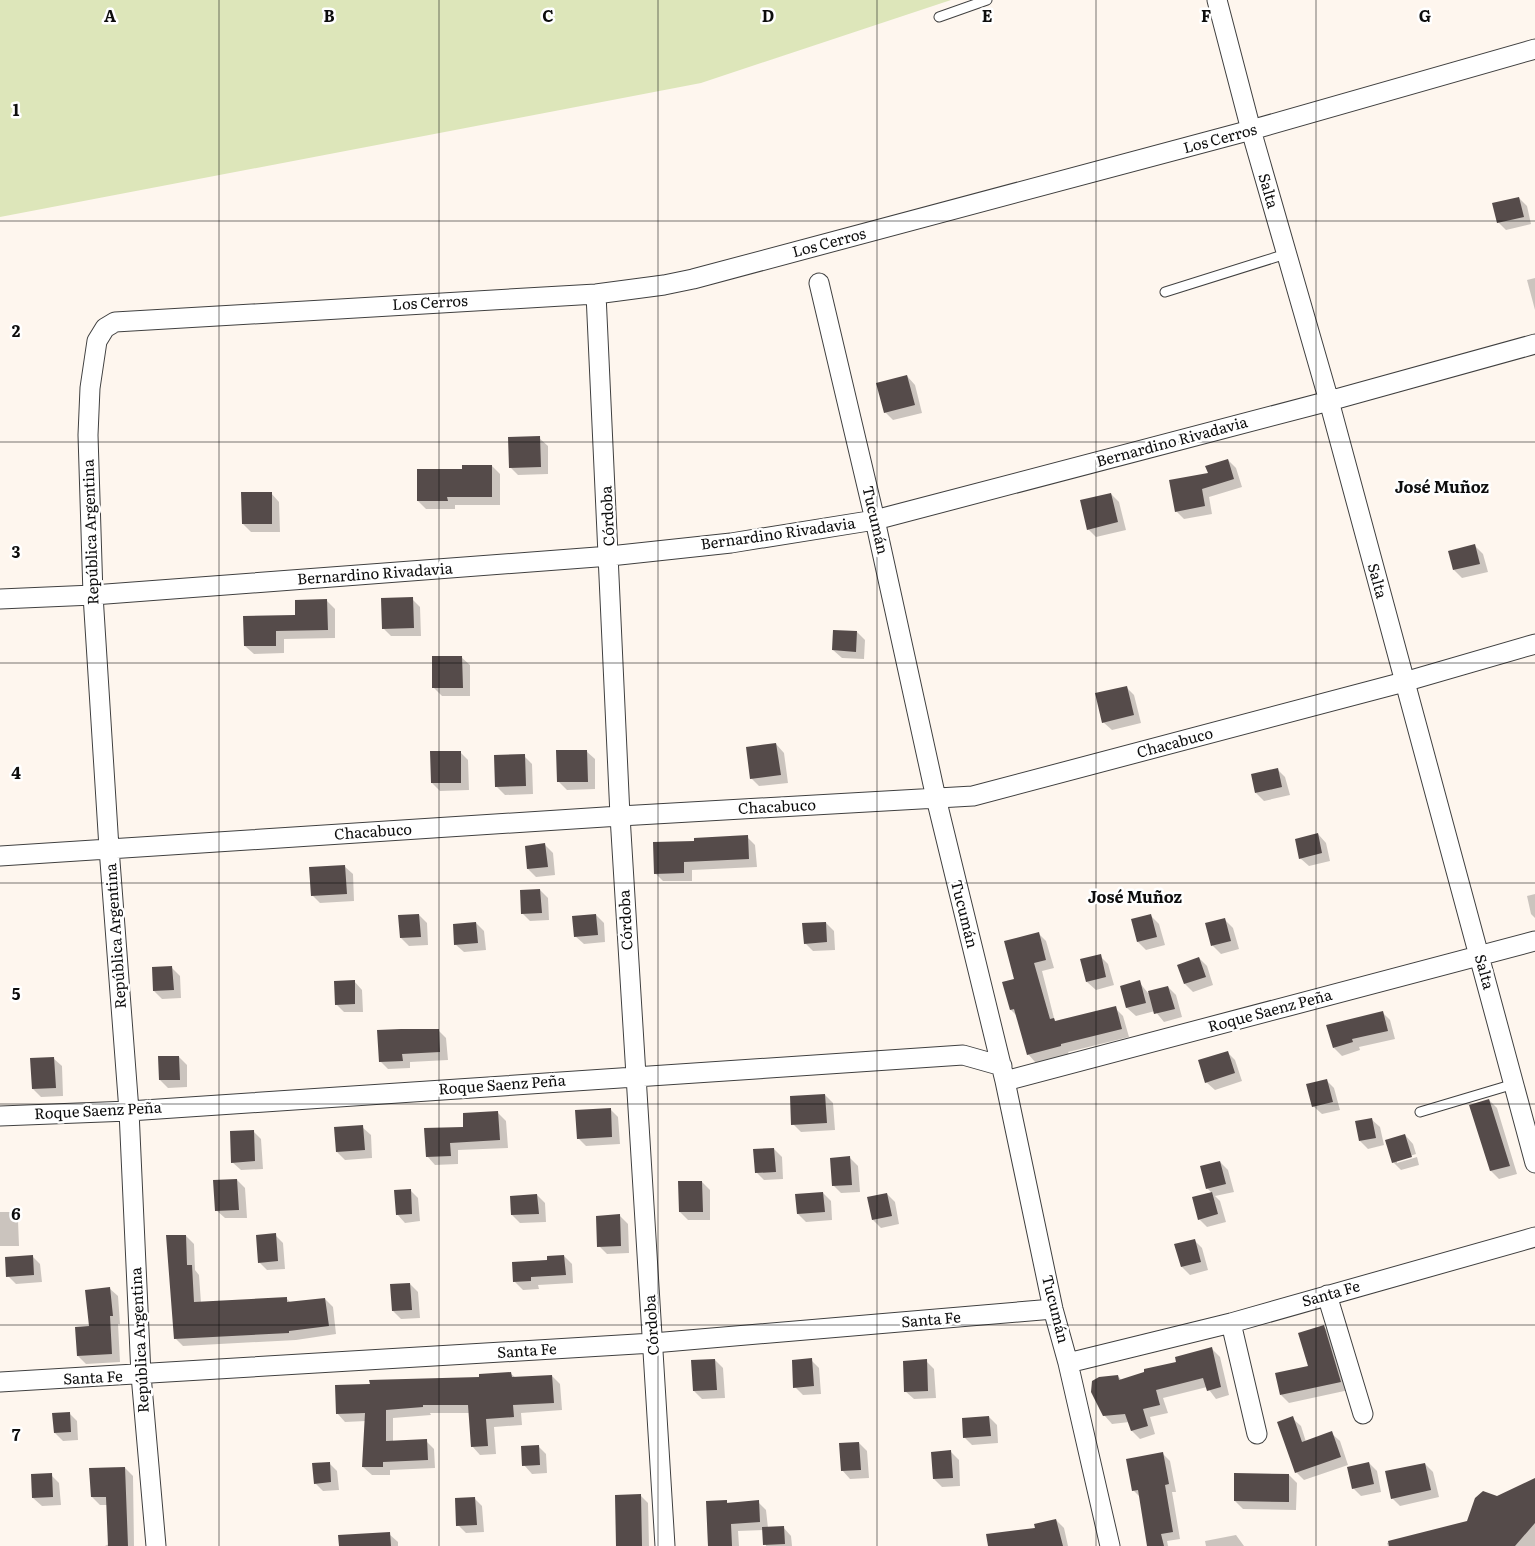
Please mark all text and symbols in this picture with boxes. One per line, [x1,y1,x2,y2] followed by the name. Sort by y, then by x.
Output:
[104,3,116,27] text: A
[323,3,335,27] text: B
[542,3,554,27] text: C
[762,3,774,27] text: D
[982,3,993,27] text: E
[1201,3,1211,27] text: F
[1419,3,1431,27] text: G
[13,97,20,121] text: 1
[1180,117,1259,158] street label: Los Cerros
[1253,170,1286,212] street label: Salta
[789,221,868,262] street label: Los Cerros
[392,288,468,315] street label: Los Cerros
[12,318,21,342] text: 2
[1093,409,1251,472] street label: Bernardino Rivadavia
[75,458,104,605] street label: República Argentina
[1395,474,1490,498] district label: José Muñoz
[857,483,896,556] street label: Tucumán
[593,484,620,547] street label: Córdoba
[699,510,858,555] street label: Bernardino Rivadavia
[12,539,21,563] text: 3
[296,556,454,589] street label: Bernardino Rivadavia
[1363,560,1394,602] street label: Salta
[1134,720,1216,763] street label: Chacabuco
[11,760,21,784] text: 4
[737,792,817,819] street label: Chacabuco
[333,816,413,845] street label: Chacabuco
[98,862,131,1010] street label: República Argentina
[946,877,985,950] street label: Tucumán
[1088,884,1183,908] district label: José Muñoz
[611,888,638,951] street label: Córdoba
[1470,951,1501,993] street label: Salta
[12,981,21,1005] text: 5
[1205,982,1335,1037] street label: Roque Saenz Peña
[437,1068,567,1099] street label: Roque Saenz Peña
[34,1095,163,1124] street label: Roque Saenz Peña
[11,1201,21,1225] text: 6
[123,1266,154,1414] street label: República Argentina
[1037,1272,1076,1345] street label: Tucumán
[1299,1273,1363,1312] street label: Santa Fe
[637,1293,664,1356] street label: Córdoba
[900,1304,962,1333] street label: Santa Fe
[496,1336,558,1363] street label: Santa Fe
[63,1363,124,1390] street label: Santa Fe
[12,1422,21,1446] text: 7

